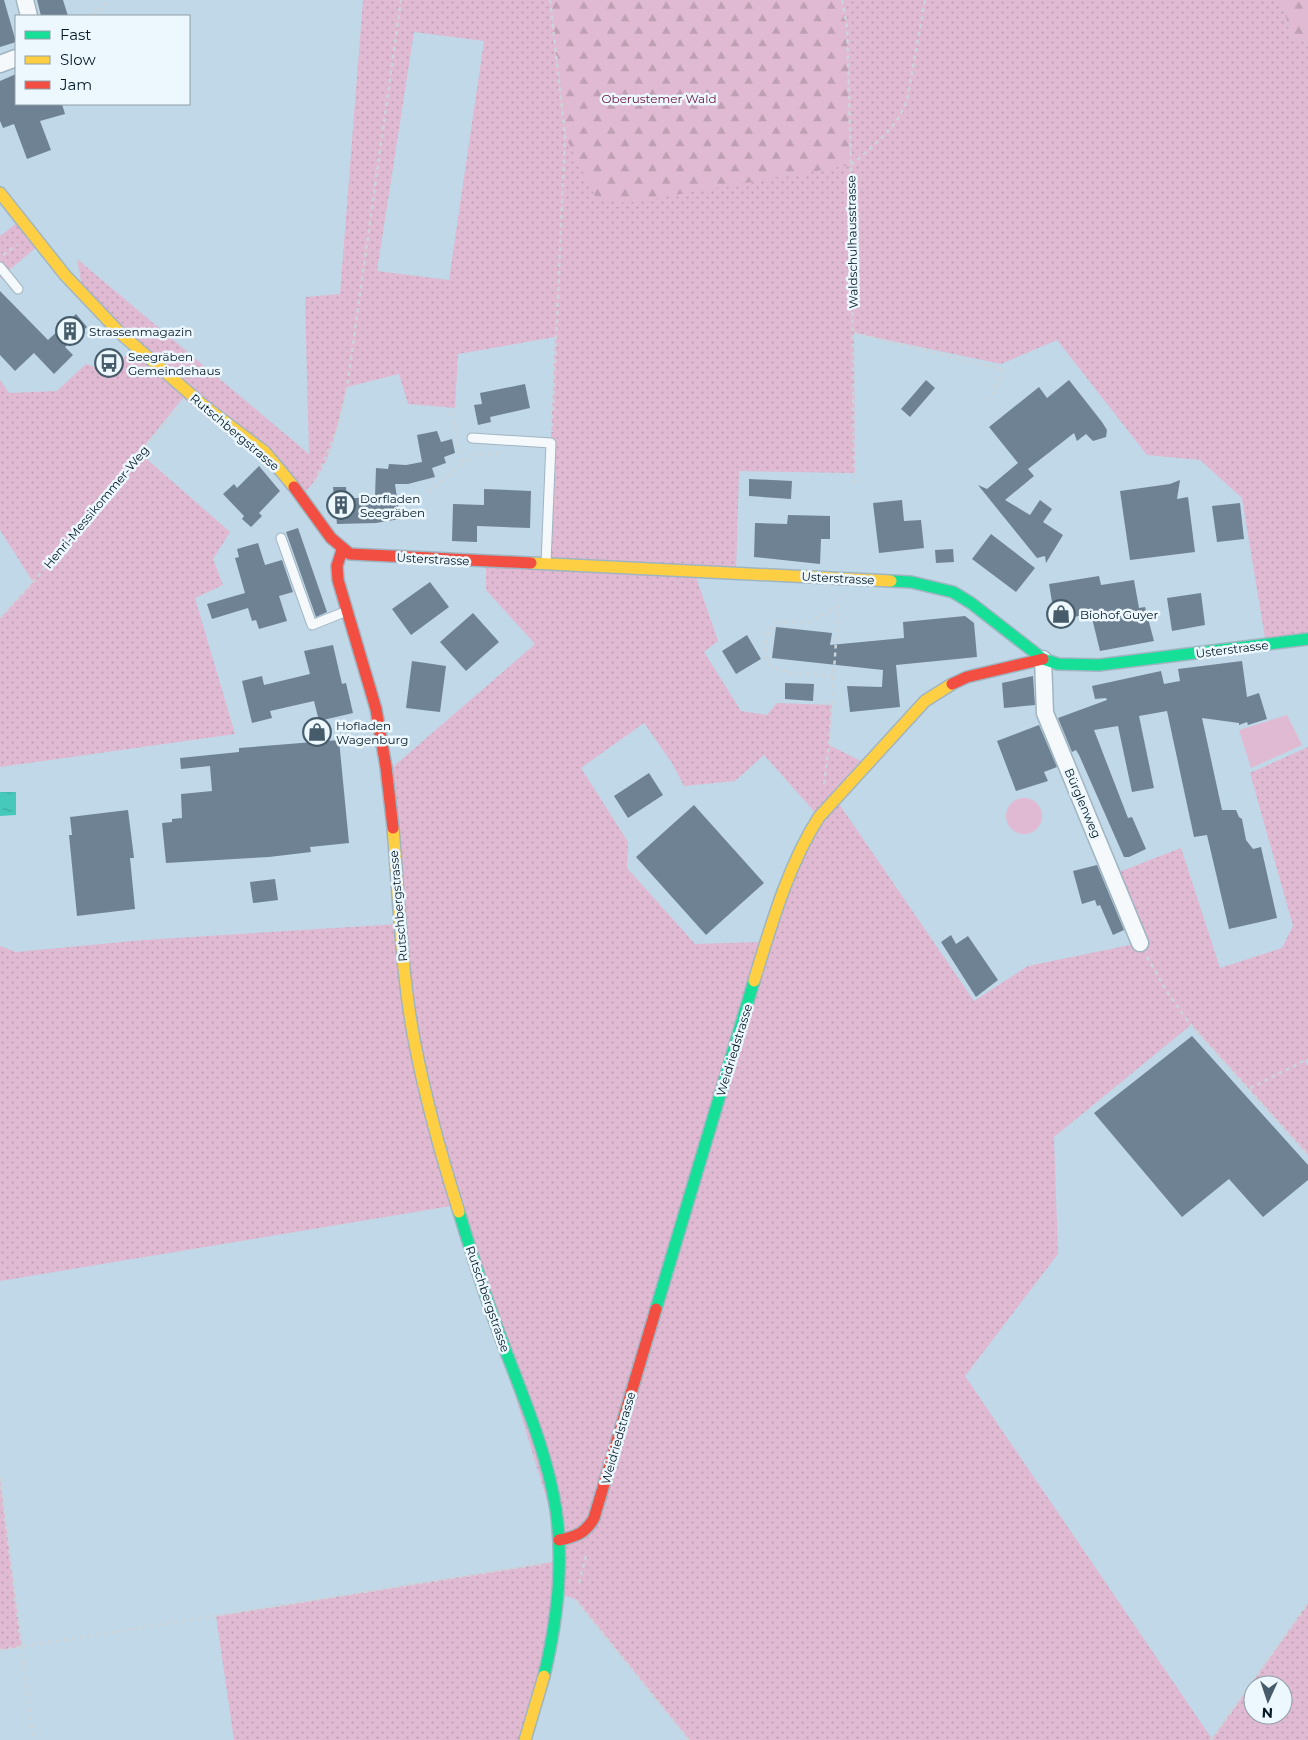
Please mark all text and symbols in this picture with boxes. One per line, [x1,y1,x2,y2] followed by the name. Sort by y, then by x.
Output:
[15,15,190,105] legend
[60,25,91,44] text: Fast
[60,50,96,69] text: Slow
[59,75,92,94] text: Jam
[601,91,717,106] park label: Oberustemer Wald
[843,175,861,309] street label: Waldschulhausstrasse
[55,316,85,346] building icon: Strassenmagazin
[89,324,192,339] place label: Strassenmagazin
[94,348,124,378] bus stop icon: Seegräben Gemeindehaus
[128,349,220,378] place label: Seegräben Gemeindehaus
[187,390,283,474] street label: Rutschbergstrasse
[40,443,152,571] street label: Henri-Messikommer-Weg
[326,490,356,520] building icon: Dorfladen Seegräben
[360,491,425,520] place label: Dorfladen Seegräben
[396,550,470,568] street label: Usterstrasse
[801,569,875,587] street label: Usterstrasse
[1046,599,1076,629] shop icon: Biohof Guyer
[1080,607,1159,622] place label: Biohof Guyer
[1195,637,1269,661] street label: Usterstrasse
[302,717,332,747] shop icon: Hofladen Wagenburg
[336,718,408,747] place label: Hofladen Wagenburg
[1062,766,1104,840] street label: Bürglenweg
[386,850,410,962] street label: Rutschbergstrasse
[713,1002,755,1098] street label: Weidriedstrasse
[463,1244,513,1354] street label: Rutschbergstrasse
[598,1390,638,1486] street label: Weidriedstrasse
[1243,1675,1293,1725] north arrow
[1261,1704,1273,1722] text: N

